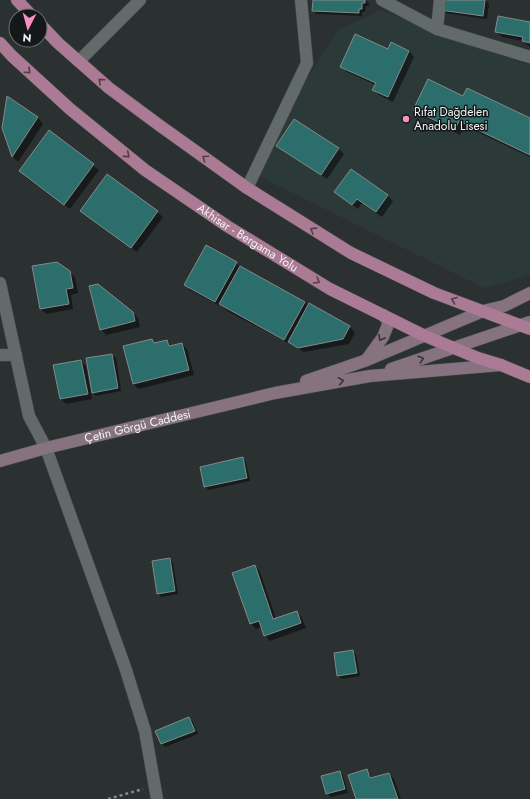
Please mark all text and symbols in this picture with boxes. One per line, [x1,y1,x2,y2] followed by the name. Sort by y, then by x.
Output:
[8,8,48,48] north arrow
[22,30,32,46] text: N
[23,66,31,73] one-way arrow
[98,78,105,85] one-way arrow
[414,103,489,135] place label: Rıfat Dağdelen Anadolu Lisesi
[401,114,411,124] marker: Rıfat Dağdelen Anadolu Lisesi
[122,151,129,158] one-way arrow
[202,155,209,163] one-way arrow
[193,199,302,276] street label: Akhisar - Bergama Yolu
[311,227,318,234] one-way arrow
[313,276,320,283] one-way arrow
[451,297,458,305] one-way arrow
[379,333,386,341] one-way arrow
[417,356,424,364] one-way arrow
[338,377,344,386] one-way arrow
[83,405,193,447] street label: Çetin Görgü Caddesi

